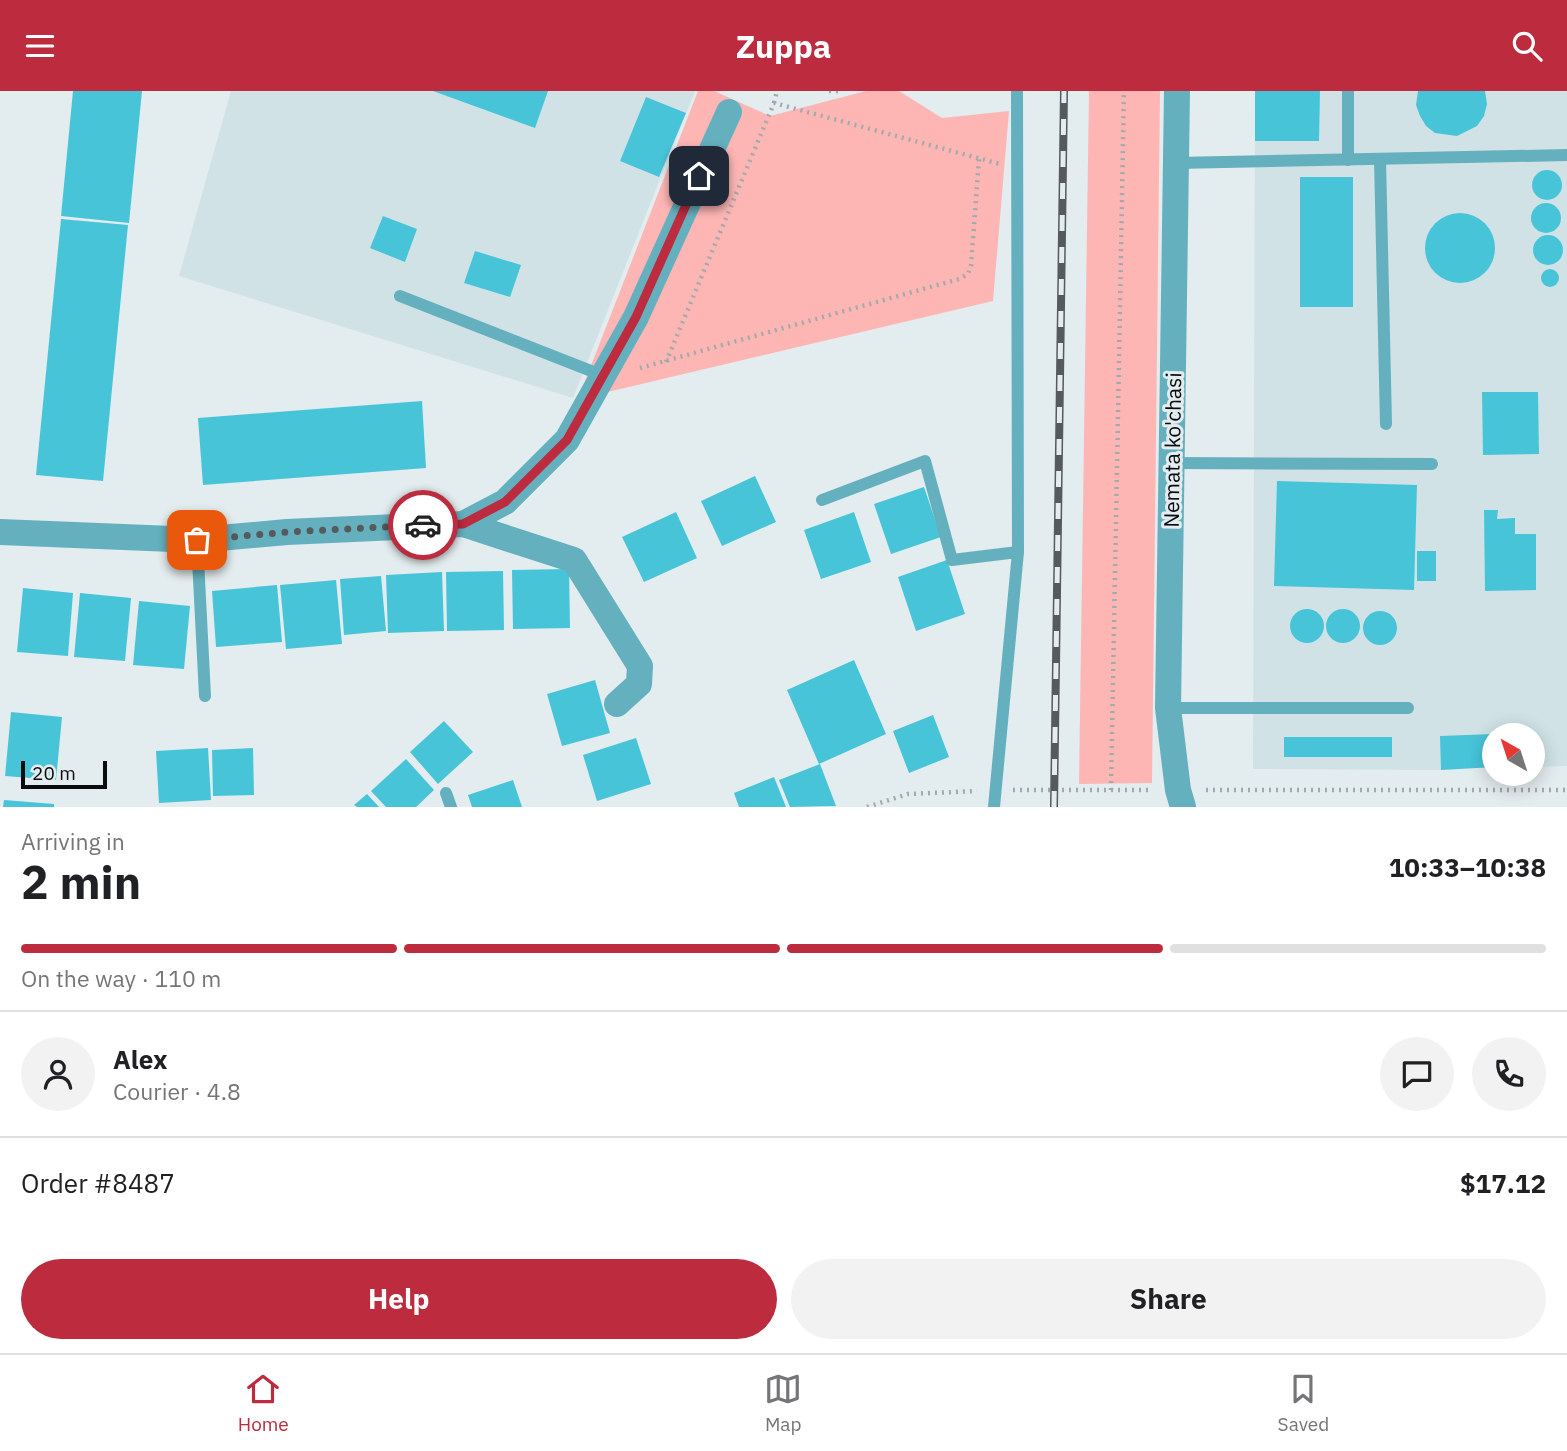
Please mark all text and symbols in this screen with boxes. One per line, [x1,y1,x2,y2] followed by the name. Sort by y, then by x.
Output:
[736,25,831,67] text: Zuppa
[21,27,59,65] icon: menu
[1508,27,1546,65] icon: search
[669,146,729,206] pin
[680,157,718,195] icon: home
[1157,372,1187,528] street label: Nemata ko'chasi
[388,490,458,560] courier
[404,506,442,544] icon: car
[167,510,227,570] pin
[178,521,216,559] icon: bag
[1482,723,1545,786] north arrow
[1482,723,1545,786] map controls
[21,758,107,790] scale bar
[32,761,76,785] text: 20 m
[21,826,125,856] text: Arriving in
[1389,850,1546,884] text: 10:33–10:38
[21,852,141,912] text: 2 min
[21,963,221,993] text: On the way · 110 m
[21,1037,95,1111] button: person
[1380,1037,1454,1111] button: chat
[1472,1037,1546,1111] button: phone
[113,1042,167,1076] text: Alex
[113,1076,241,1106] text: Courier · 4.8
[21,1166,175,1200] text: Order #8487
[1460,1166,1546,1200] text: $17.12
[21,1259,777,1339] button: Help
[791,1259,1546,1339] button: Share
[238,1370,289,1436] tab: Home
[764,1370,802,1436] tab: Map
[1278,1370,1329,1436] tab: Saved

